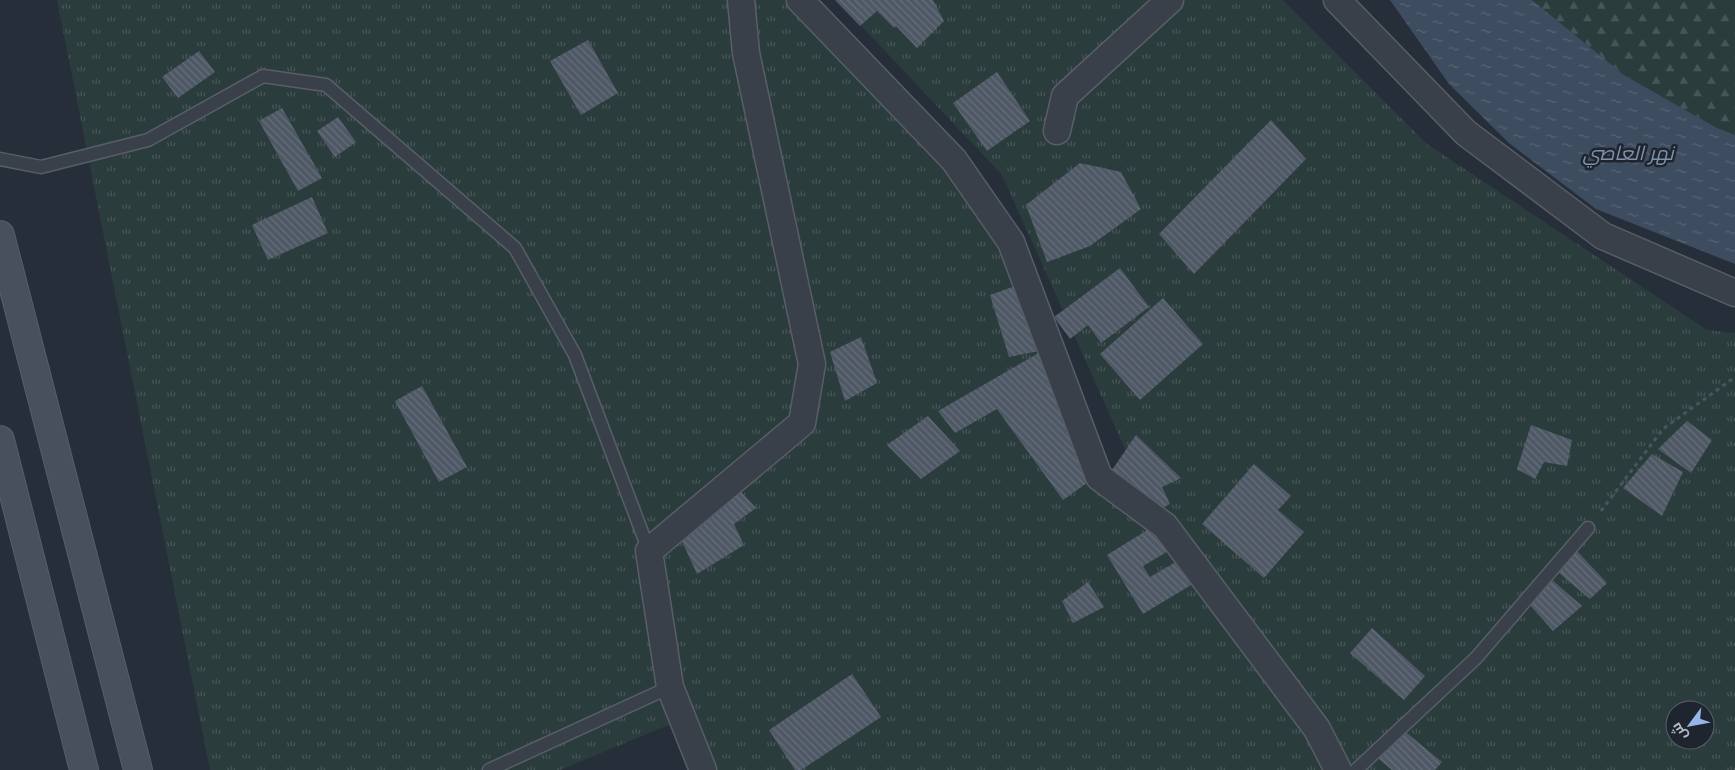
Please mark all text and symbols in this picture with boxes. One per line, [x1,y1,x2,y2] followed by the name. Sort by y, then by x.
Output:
[1582,140,1676,168] water label: نهر العاصي
[1665,700,1715,750] north arrow
[1667,719,1691,744] text: ش

